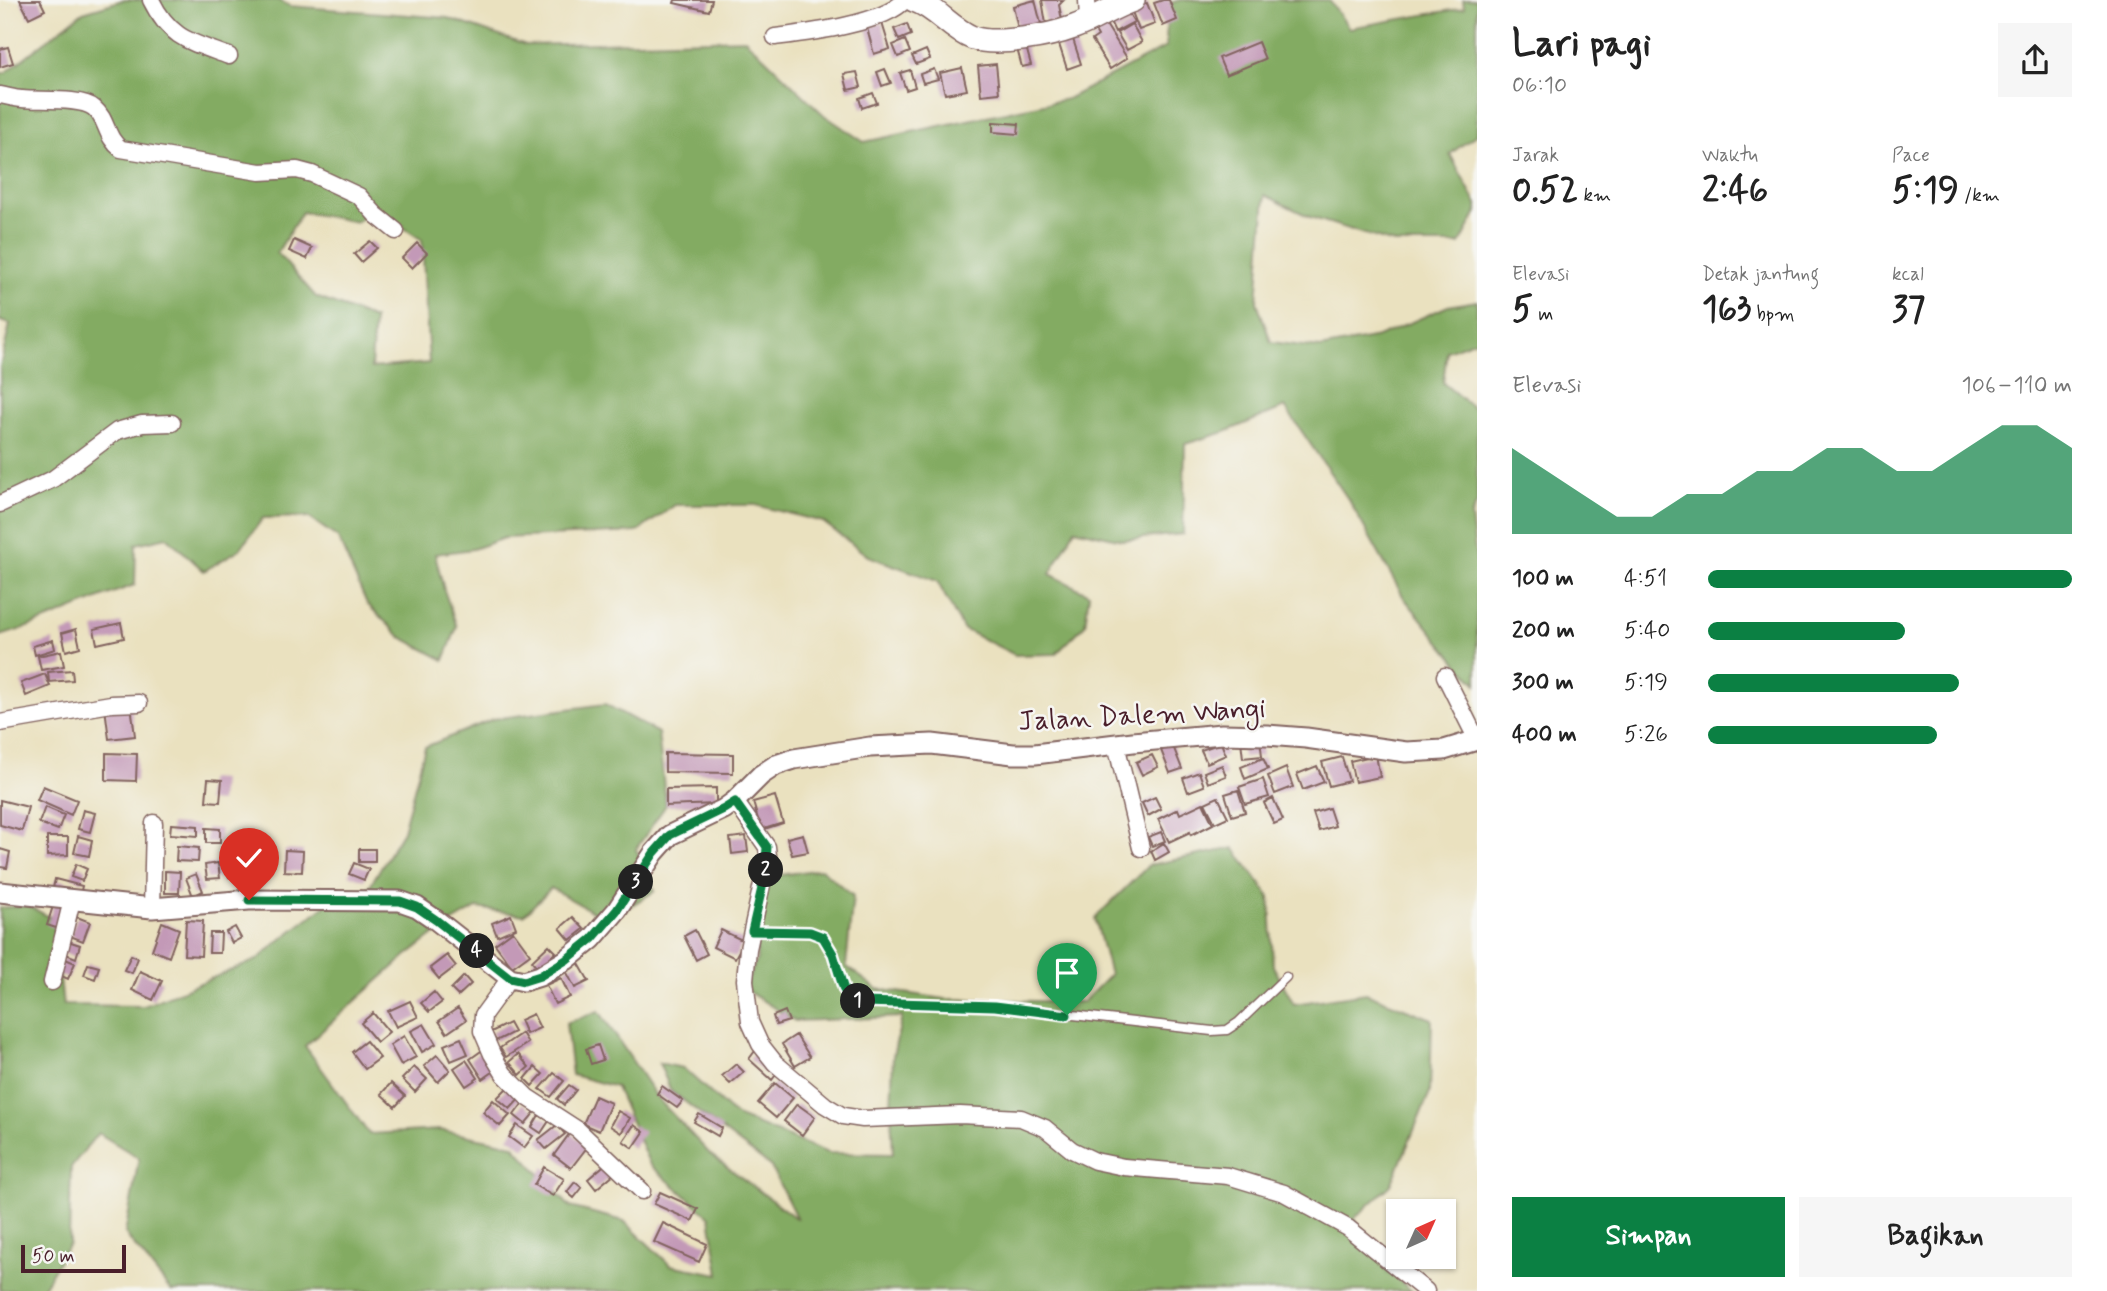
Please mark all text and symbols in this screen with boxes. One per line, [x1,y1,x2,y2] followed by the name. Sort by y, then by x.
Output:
[1512,20,1651,69] text: Lari pagi
[1998,23,2072,97] button: share
[1512,71,1567,101] text: 06:10
[1512,143,1559,168] text: Jarak
[1702,143,1758,168] text: Waktu
[1892,143,1930,168] text: Pace
[1512,168,1578,214] text: 0.52
[1702,168,1768,214] text: 2:46
[1892,168,1959,214] text: 5:19
[1578,183,1611,208] text: km
[1959,183,2000,208] text: /km
[1512,262,1569,287] text: Elevasi
[1702,262,1819,287] text: Detak jantung
[1892,262,1924,287] text: kcal
[1512,287,1533,333] text: 5
[1702,287,1751,333] text: 163
[1892,287,1925,333] text: 37
[1533,302,1553,327] text: m
[1751,302,1795,327] text: bpm
[1512,371,1581,401] text: Elevasi
[1962,371,2072,401] text: 106–110 m
[1512,564,1574,594] text: 100 m
[1624,564,1667,594] text: 4:51
[1512,616,1575,646] text: 200 m
[1624,616,1670,646] text: 5:40
[1512,668,1574,698] text: 300 m
[1624,668,1668,698] text: 5:19
[1017,691,1267,743] street label: Jalan Dalem Wangi
[1512,720,1577,750] text: 400 m
[1624,720,1668,750] text: 5:26
[219,828,279,900] pin
[230,839,268,877] icon: check
[748,852,784,888] pin: 2
[761,857,770,882] text: 2
[618,864,654,900] pin: 3
[631,869,640,894] text: 3
[460,934,494,968] pin: 4
[471,938,482,963] text: 4
[1037,943,1097,1015] pin
[1048,954,1086,992] icon: arrive
[840,984,876,1018] pin: 1
[853,988,862,1013] text: 1
[1512,1197,1785,1277] button: Simpan
[1799,1197,2072,1277] button: Bagikan
[1386,1199,1456,1269] north arrow
[1386,1199,1456,1269] map controls
[21,1242,126,1274] scale bar
[32,1244,75,1269] text: 50 m

